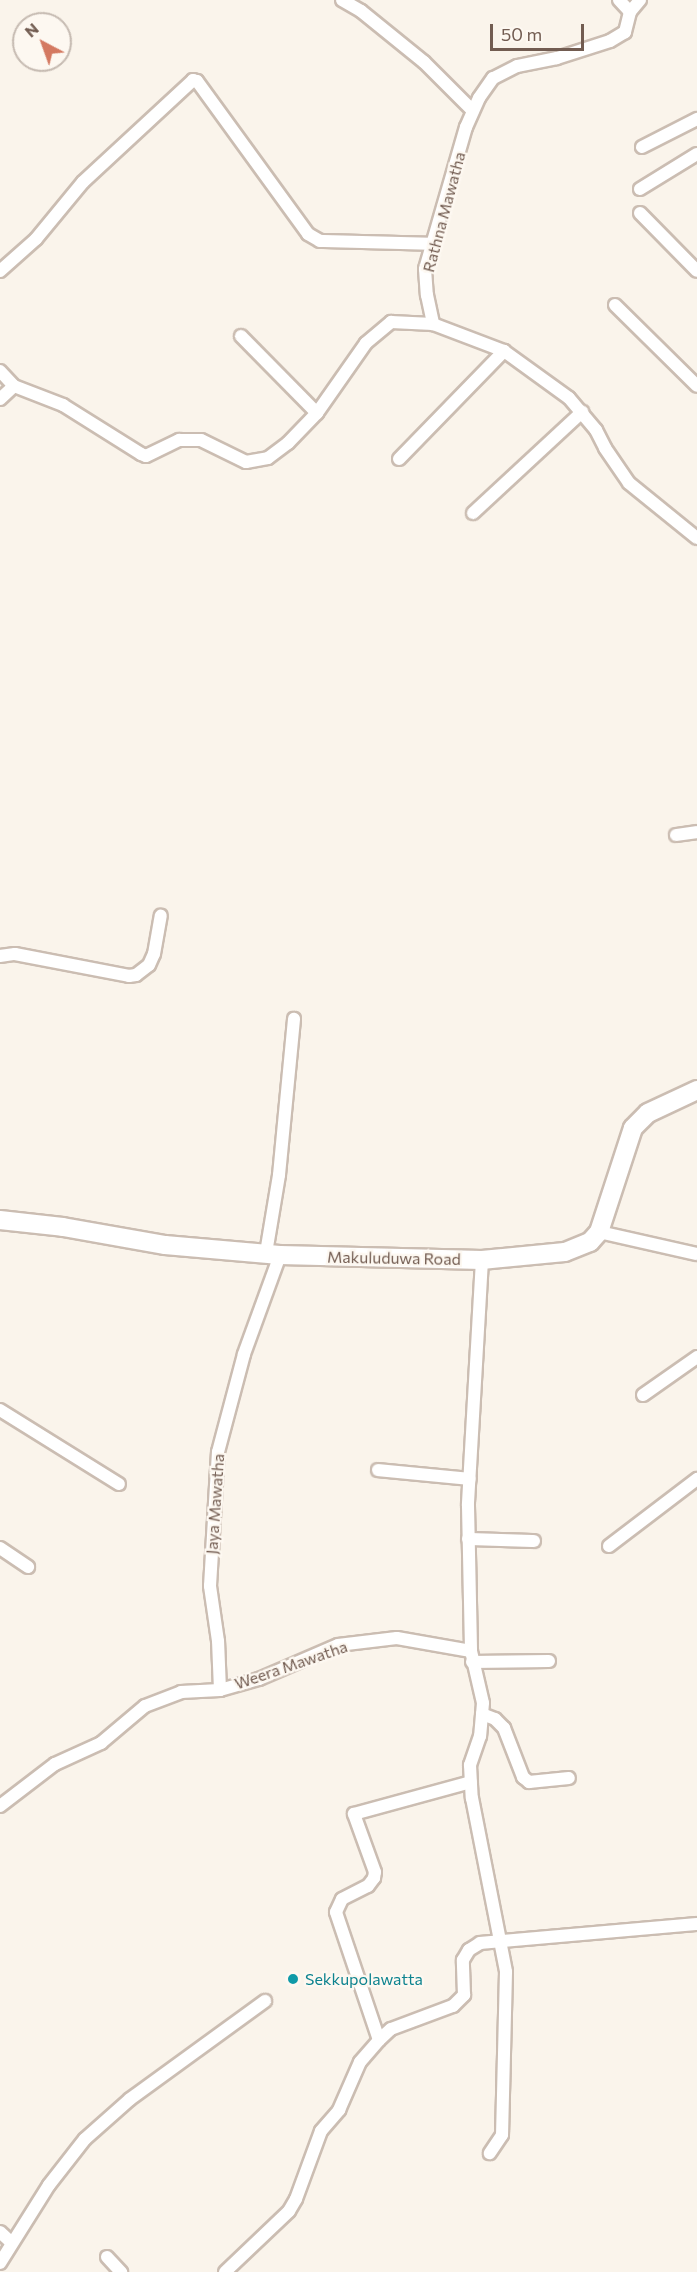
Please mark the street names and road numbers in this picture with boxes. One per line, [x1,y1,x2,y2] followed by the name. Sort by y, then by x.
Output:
[419,150,469,274] street label: Rathna Mawatha
[327,1247,461,1269] street label: Makuluduwa Road
[202,1453,228,1555] street label: Jaya Mawatha
[232,1637,350,1693] street label: Weera Mawatha

